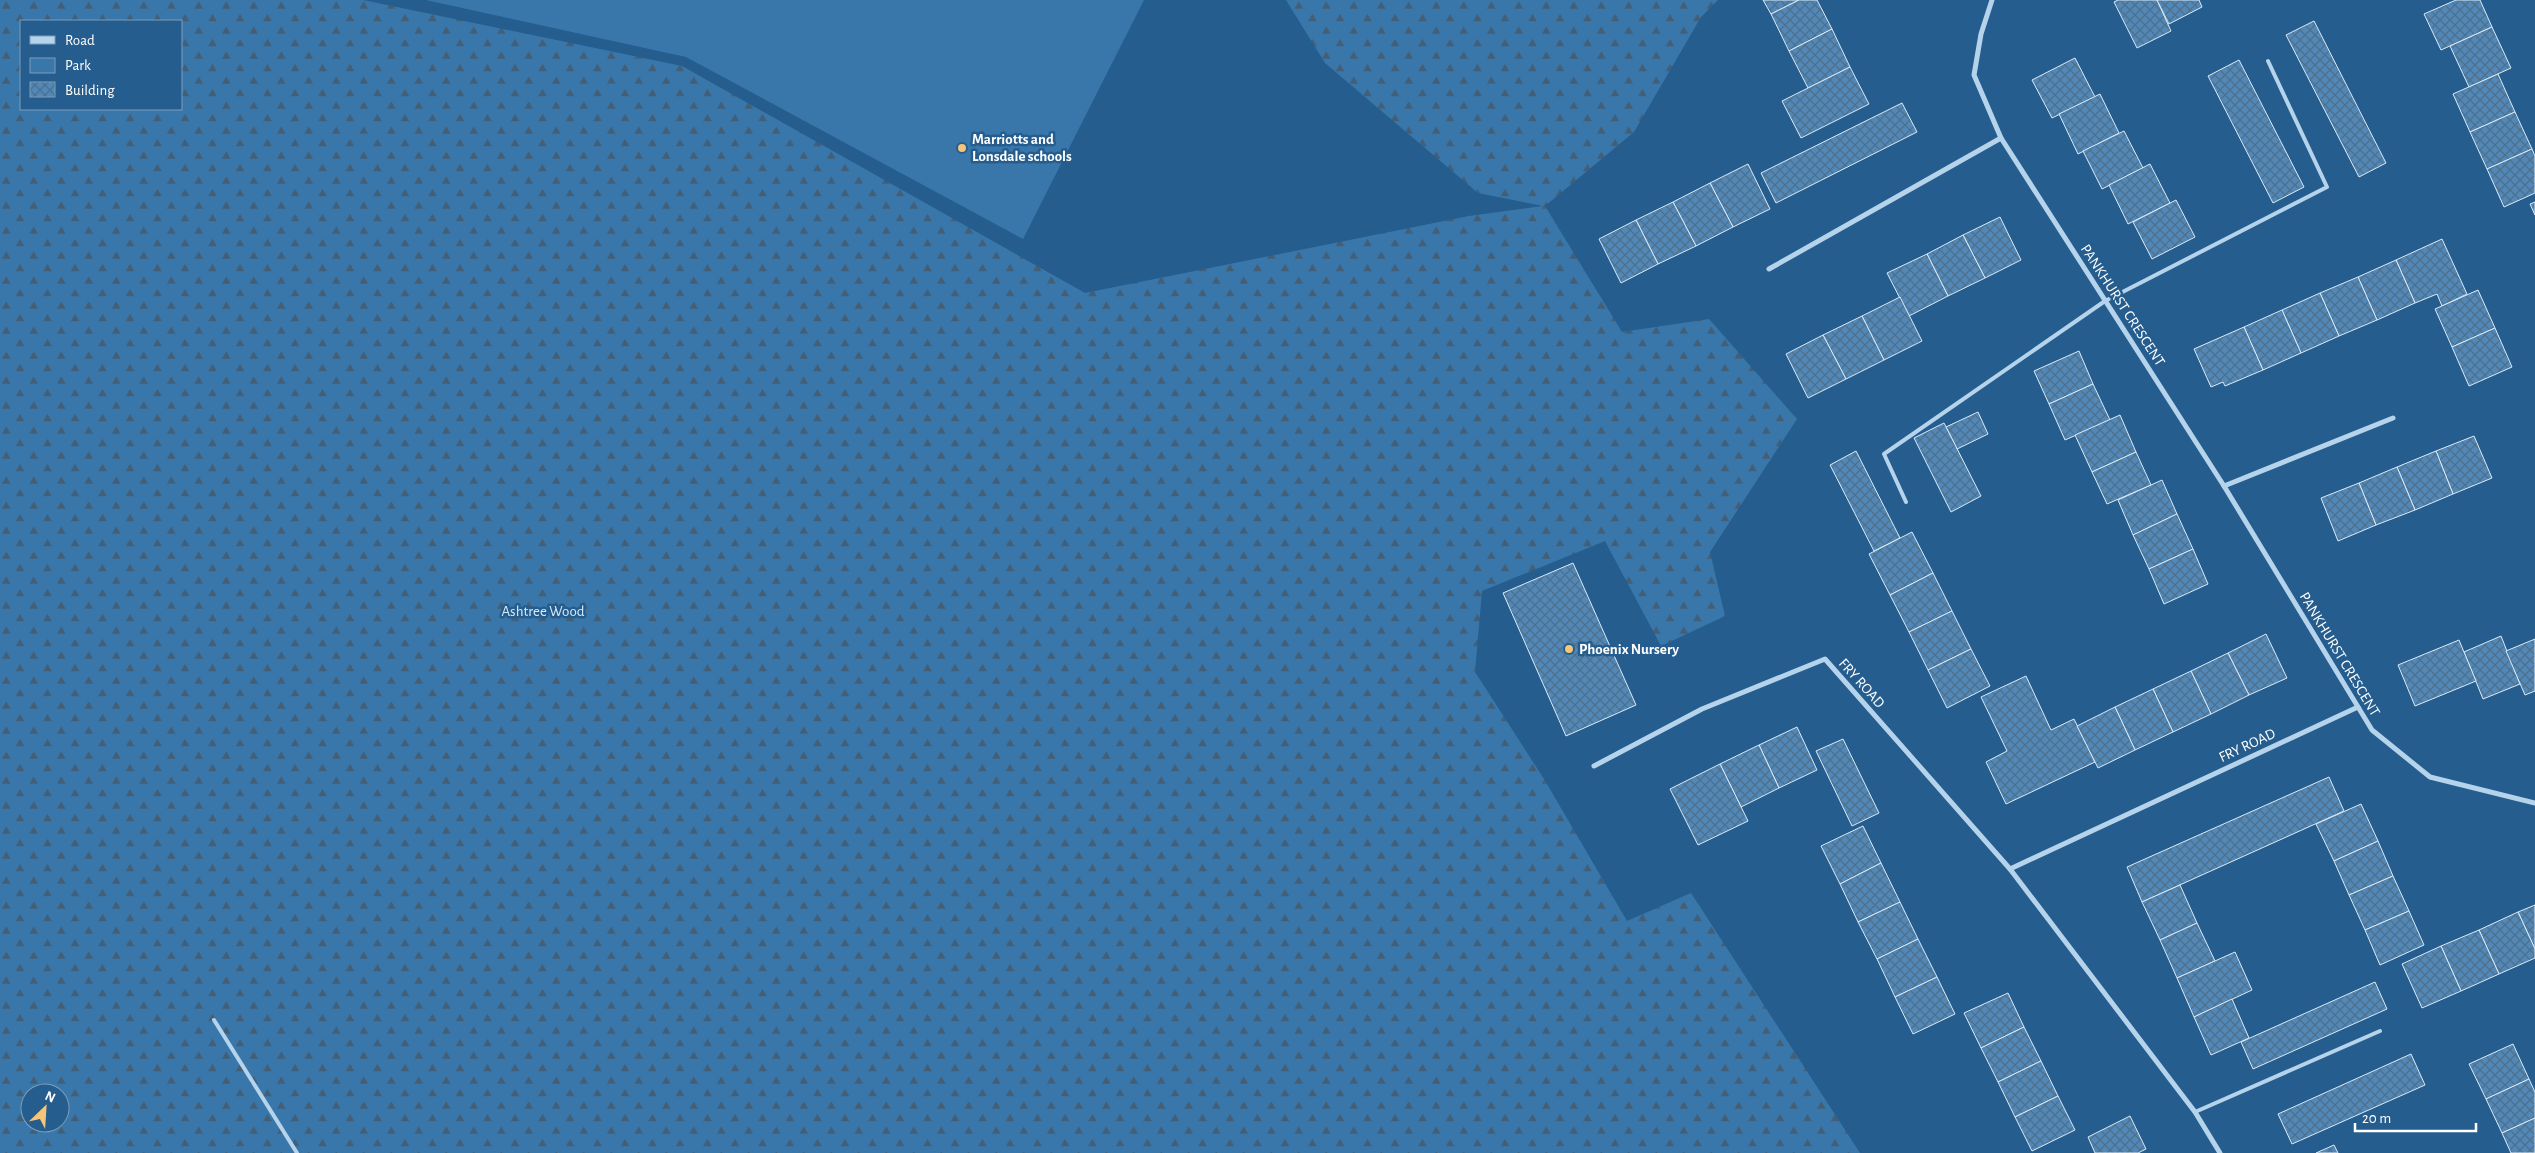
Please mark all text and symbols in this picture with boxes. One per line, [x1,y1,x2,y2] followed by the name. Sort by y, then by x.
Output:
[20,20,182,110] legend
[65,33,95,48] text: Road
[65,58,91,73] text: Park
[65,83,115,98] text: Building
[972,132,1072,164] place label: Marriotts and Lonsdale schools
[956,142,968,154] marker: Marriotts and Lonsdale schools
[2078,242,2168,369] street label: PANKHURST CRESCENT
[2297,590,2383,719] street label: PANKHURST CRESCENT
[501,604,585,619] park label: Ashtree Wood
[1579,642,1679,657] place label: Phoenix Nursery
[1563,643,1575,655] marker: Phoenix Nursery
[1836,656,1888,711] street label: FRY ROAD
[2217,726,2278,765] street label: FRY ROAD
[20,1083,70,1133] north arrow
[43,1089,57,1106] text: N
[2355,1100,2476,1132] scale bar
[2362,1111,2391,1126] text: 20 m

